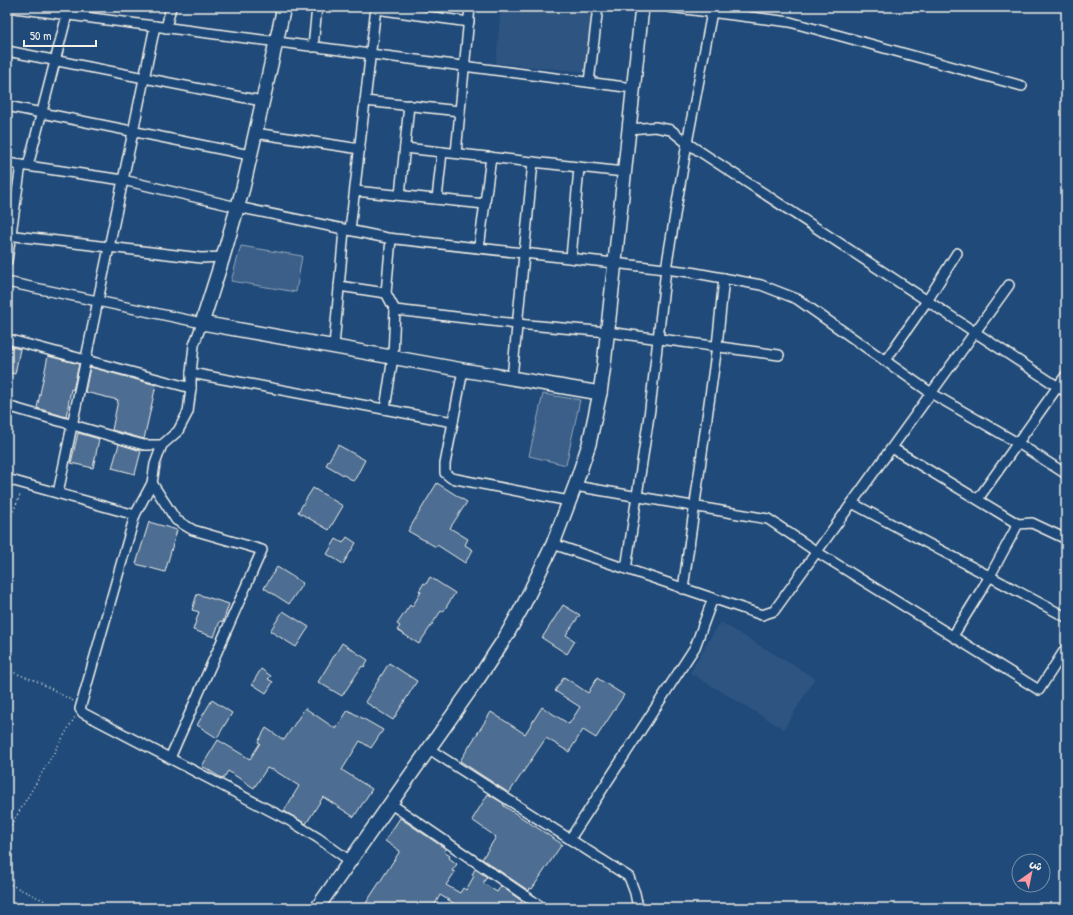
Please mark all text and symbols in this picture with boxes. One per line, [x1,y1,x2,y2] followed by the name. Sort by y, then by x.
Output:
[24,22,96,48] scale bar
[30,27,51,44] text: 50 m
[1011,853,1051,893] north arrow
[1028,855,1045,874] text: ش

